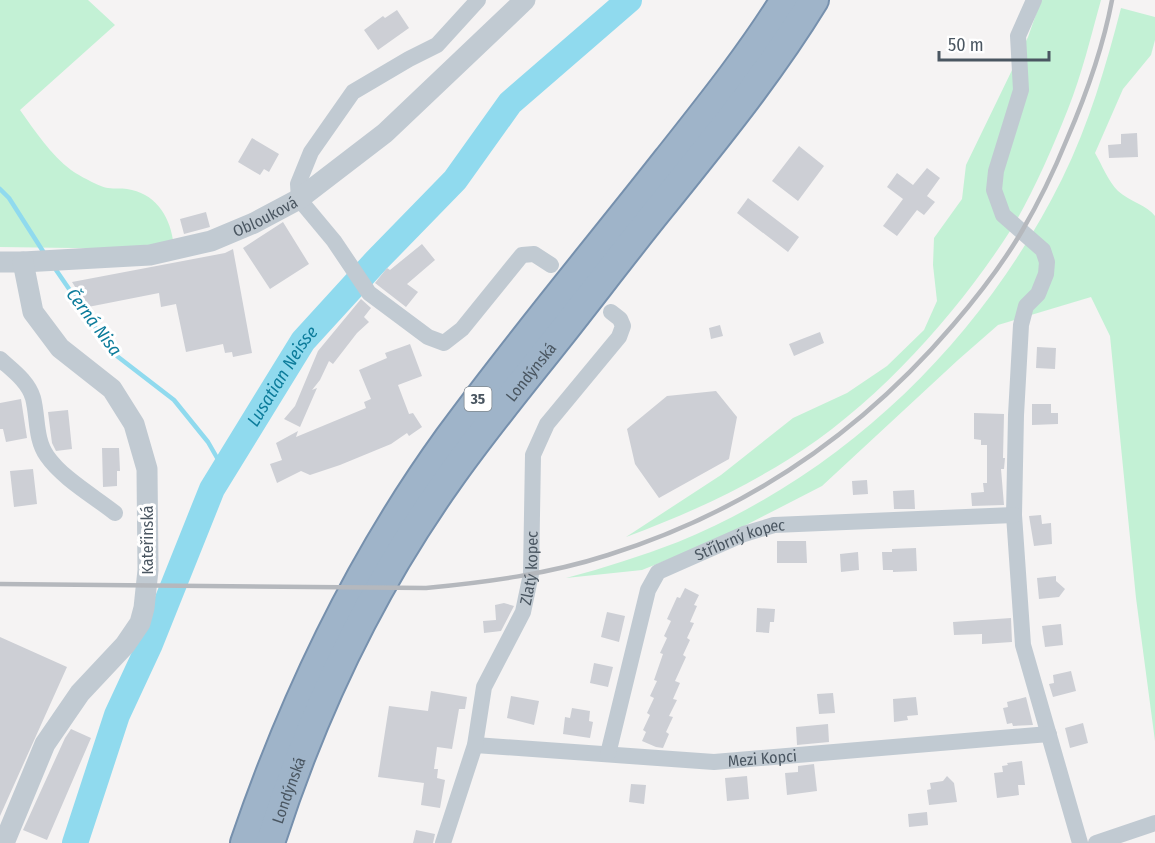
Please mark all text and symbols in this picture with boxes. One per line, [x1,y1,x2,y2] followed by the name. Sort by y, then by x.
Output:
[939,24,1048,62] scale bar
[948,34,984,56] text: 50 m
[230,192,301,240] street label: Oblouková
[61,284,127,360] water label: Černá Nisa
[242,321,323,430] water label: Lusatian Neisse
[501,339,560,405] street label: Londýnská
[464,387,492,411] road number: 35
[138,505,157,575] street label: Kateřinská
[692,515,785,564] street label: Stříbrný kopec
[515,531,541,607] street label: Zlatý kopec
[727,746,798,770] street label: Mezi Kopci
[268,754,309,826] street label: Londýnská

